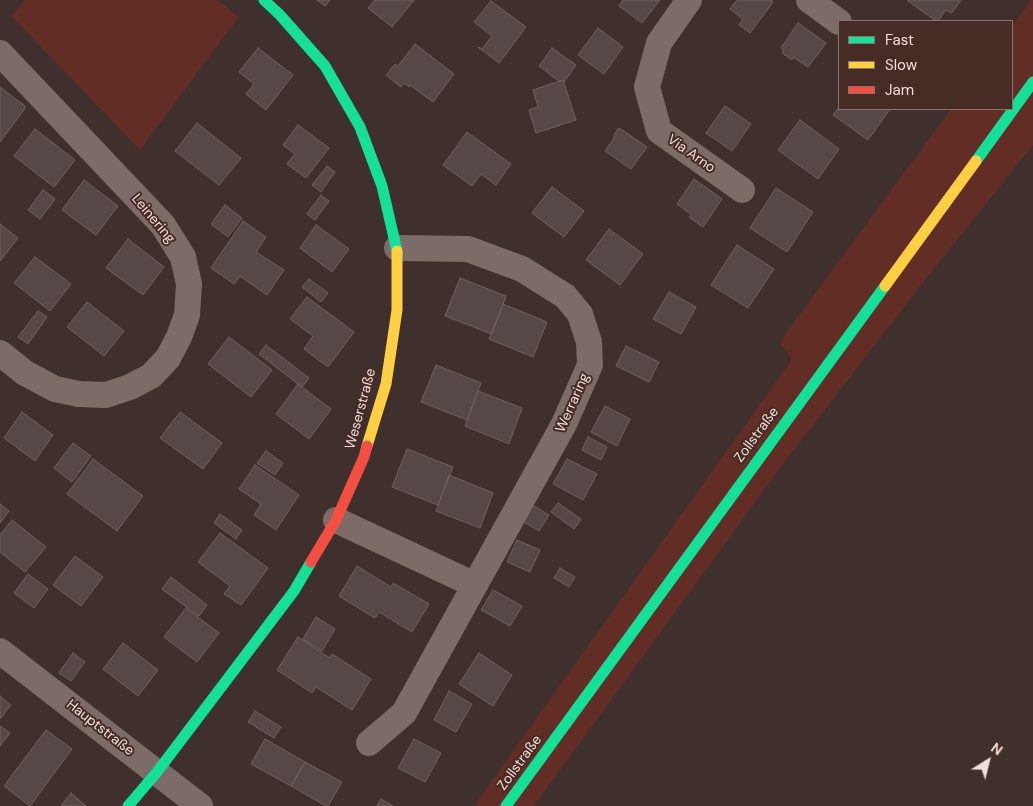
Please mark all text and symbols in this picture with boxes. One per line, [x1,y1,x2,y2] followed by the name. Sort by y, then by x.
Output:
[838,20,1013,110] legend
[885,30,914,50] text: Fast
[885,55,917,75] text: Slow
[885,80,914,100] text: Jam
[664,131,718,177] street label: Via Arno
[128,191,178,247] street label: Leinering
[342,367,380,451] street label: Weserstraße
[552,371,594,435] street label: Werraring
[731,404,783,466] street label: Zollstraße
[63,696,137,760] street label: Hauptstraße
[494,732,546,794] street label: Zollstraße
[963,736,1013,786] north arrow
[987,739,1006,759] text: N

